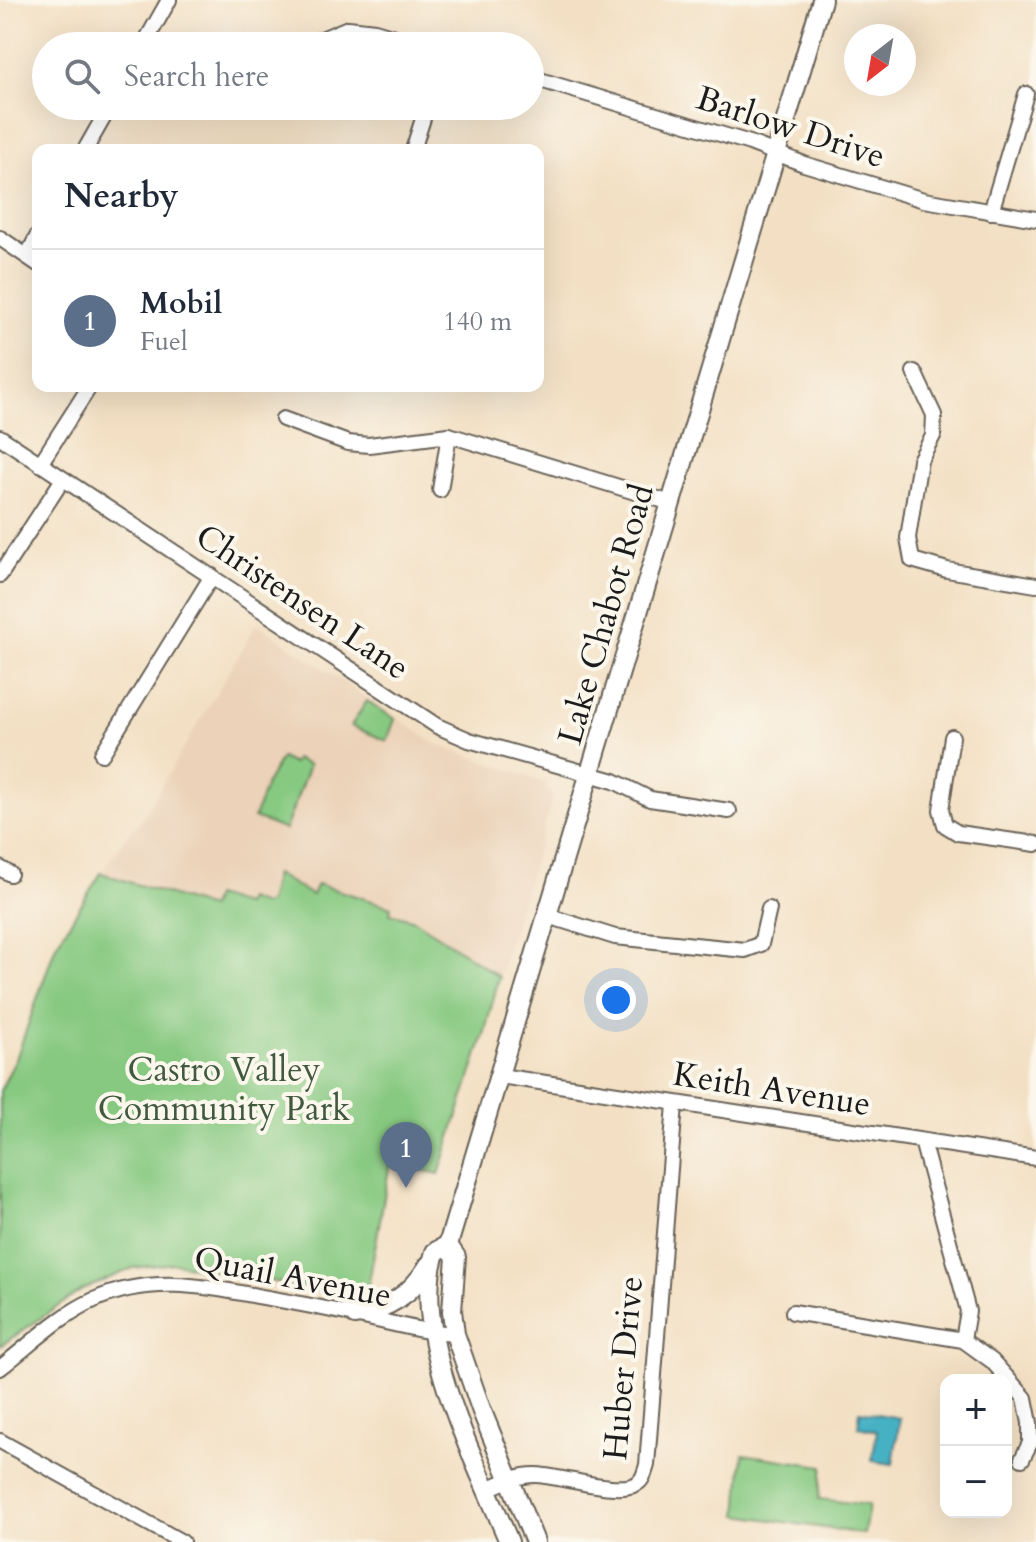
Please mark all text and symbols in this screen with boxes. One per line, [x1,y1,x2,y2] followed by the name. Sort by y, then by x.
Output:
[844,24,916,96] north arrow
[32,32,544,120] search box
[60,54,104,98] icon: search
[124,56,269,97] text: Search here
[690,75,891,179] street label: Barlow Drive
[64,173,179,219] text: Nearby
[140,283,222,324] text: Mobil
[83,304,97,339] text: 1
[443,304,512,339] text: 140 m
[140,324,188,359] text: Fuel
[547,479,665,750] street label: Lake Chabot Road
[186,513,418,690] street label: Christensen Lane
[596,980,636,1020] your location
[98,1047,351,1132] park label: Castro Valley Community Park
[670,1051,874,1127] street label: Keith Avenue
[380,1122,432,1188] pin: 1
[190,1235,395,1319] street label: Quail Avenue
[592,1274,654,1462] street label: Huber Drive
[940,1374,1012,1518] map controls
[940,1374,1012,1446] button: +
[940,1446,1012,1518] button: −

